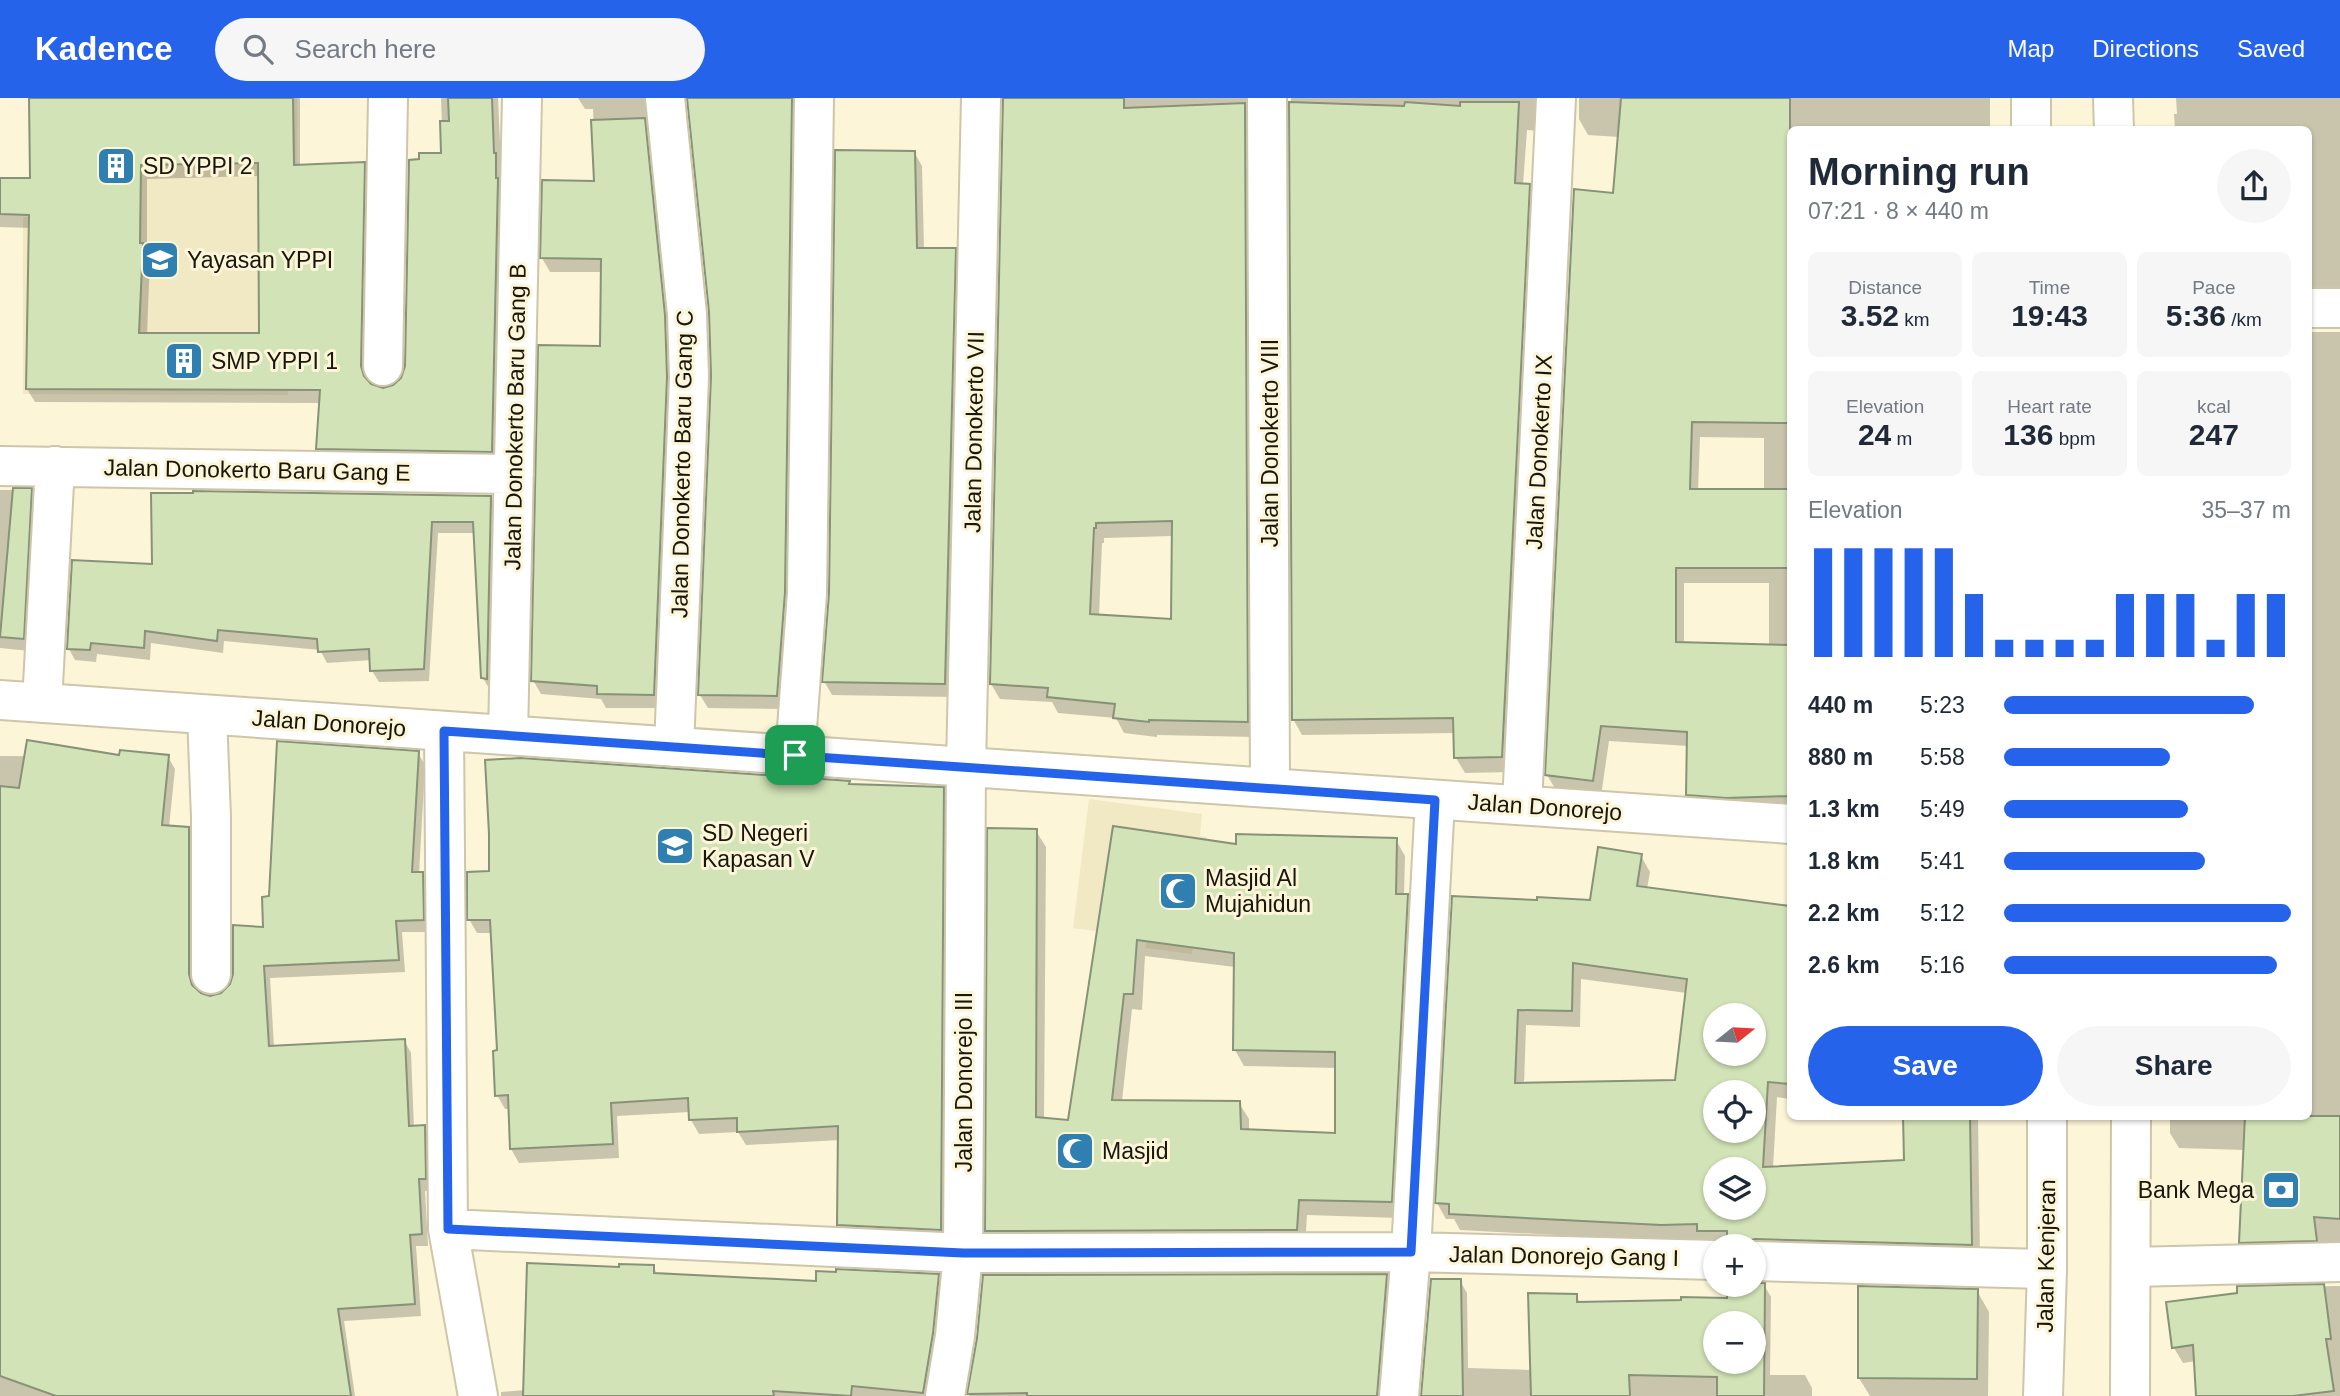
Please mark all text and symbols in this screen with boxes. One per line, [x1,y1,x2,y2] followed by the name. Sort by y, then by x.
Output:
[215,18,705,81] search box
[35,30,173,67] text: Kadence
[239,30,277,68] icon: search
[295,34,436,64] text: Search here
[2008,35,2054,62] text: Map
[2092,35,2199,62] text: Directions
[2237,35,2305,62] text: Saved
[95,145,137,187] building icon: SD YPPI 2
[2217,149,2291,223] button: share
[1808,151,2030,193] text: Morning run
[143,153,253,179] place label: SD YPPI 2
[1808,198,1989,224] text: 07:21 · 8 × 440 m
[139,239,181,281] school or university icon: Yayasan YPPI
[187,247,333,273] place label: Yayasan YPPI
[499,263,531,571] street label: Jalan Donokerto Baru Gang B
[1848,277,1922,298] text: Distance
[2029,277,2070,298] text: Time
[2192,277,2235,298] text: Pace
[1841,299,1899,332] text: 3.52
[2011,299,2088,332] text: 19:43
[2166,299,2226,332] text: 5:36
[1899,309,1930,330] text: km
[2226,309,2262,330] text: /km
[666,310,698,618] street label: Jalan Donokerto Baru Gang C
[959,331,989,533] street label: Jalan Donokerto VII
[1257,339,1283,547] street label: Jalan Donokerto VIII
[163,340,205,382] building icon: SMP YPPI 1
[211,348,338,374] place label: SMP YPPI 1
[1521,354,1557,550] street label: Jalan Donokerto IX
[1846,396,1924,417] text: Elevation
[2007,396,2092,417] text: Heart rate
[2197,396,2231,417] text: kcal
[1858,418,1891,451] text: 24
[2003,418,2053,451] text: 136
[2189,418,2239,451] text: 247
[1891,428,1912,449] text: m
[2053,428,2096,449] text: bpm
[103,454,411,486] street label: Jalan Donokerto Baru Gang E
[1808,497,1903,523] text: Elevation
[2201,497,2291,523] text: 35–37 m
[1808,692,1873,718] text: 440 m
[1920,692,1965,718] text: 5:23
[251,705,407,741] street label: Jalan Donorejo
[765,725,825,785] pin
[776,736,814,774] icon: arrive
[1808,744,1873,770] text: 880 m
[1920,744,1965,770] text: 5:58
[1467,789,1623,825] street label: Jalan Donorejo
[1808,796,1880,822] text: 1.3 km
[1920,796,1965,822] text: 5:49
[702,820,815,872] place label: SD Negeri Kapasan V
[654,825,696,867] school or university icon: SD Negeri Kapasan V
[1808,848,1880,874] text: 1.8 km
[1920,848,1965,874] text: 5:41
[1205,865,1311,917] place label: Masjid Al Mujahidun
[1157,870,1199,912] mosque icon: Masjid Al Mujahidun
[1808,900,1880,926] text: 2.2 km
[1920,900,1965,926] text: 5:12
[1808,952,1880,978] text: 2.6 km
[1920,952,1965,978] text: 5:16
[951,992,977,1172] street label: Jalan Donorejo III
[1703,1003,1766,1066] north arrow
[1703,1003,1766,1374] map controls
[1808,1026,2043,1106] button: Save
[2057,1026,2291,1106] button: Share
[1703,1080,1766,1143] button: locate
[1054,1130,1096,1172] mosque icon: Masjid
[1102,1138,1168,1164] place label: Masjid
[1703,1157,1766,1220] button: layers
[2260,1169,2302,1211] bank icon: Bank Mega
[2138,1177,2254,1203] place label: Bank Mega
[2032,1179,2060,1333] street label: Jalan Kenjeran
[1703,1234,1766,1297] button: +
[1449,1241,1679,1271] street label: Jalan Donorejo Gang I
[1703,1311,1766,1374] button: −

